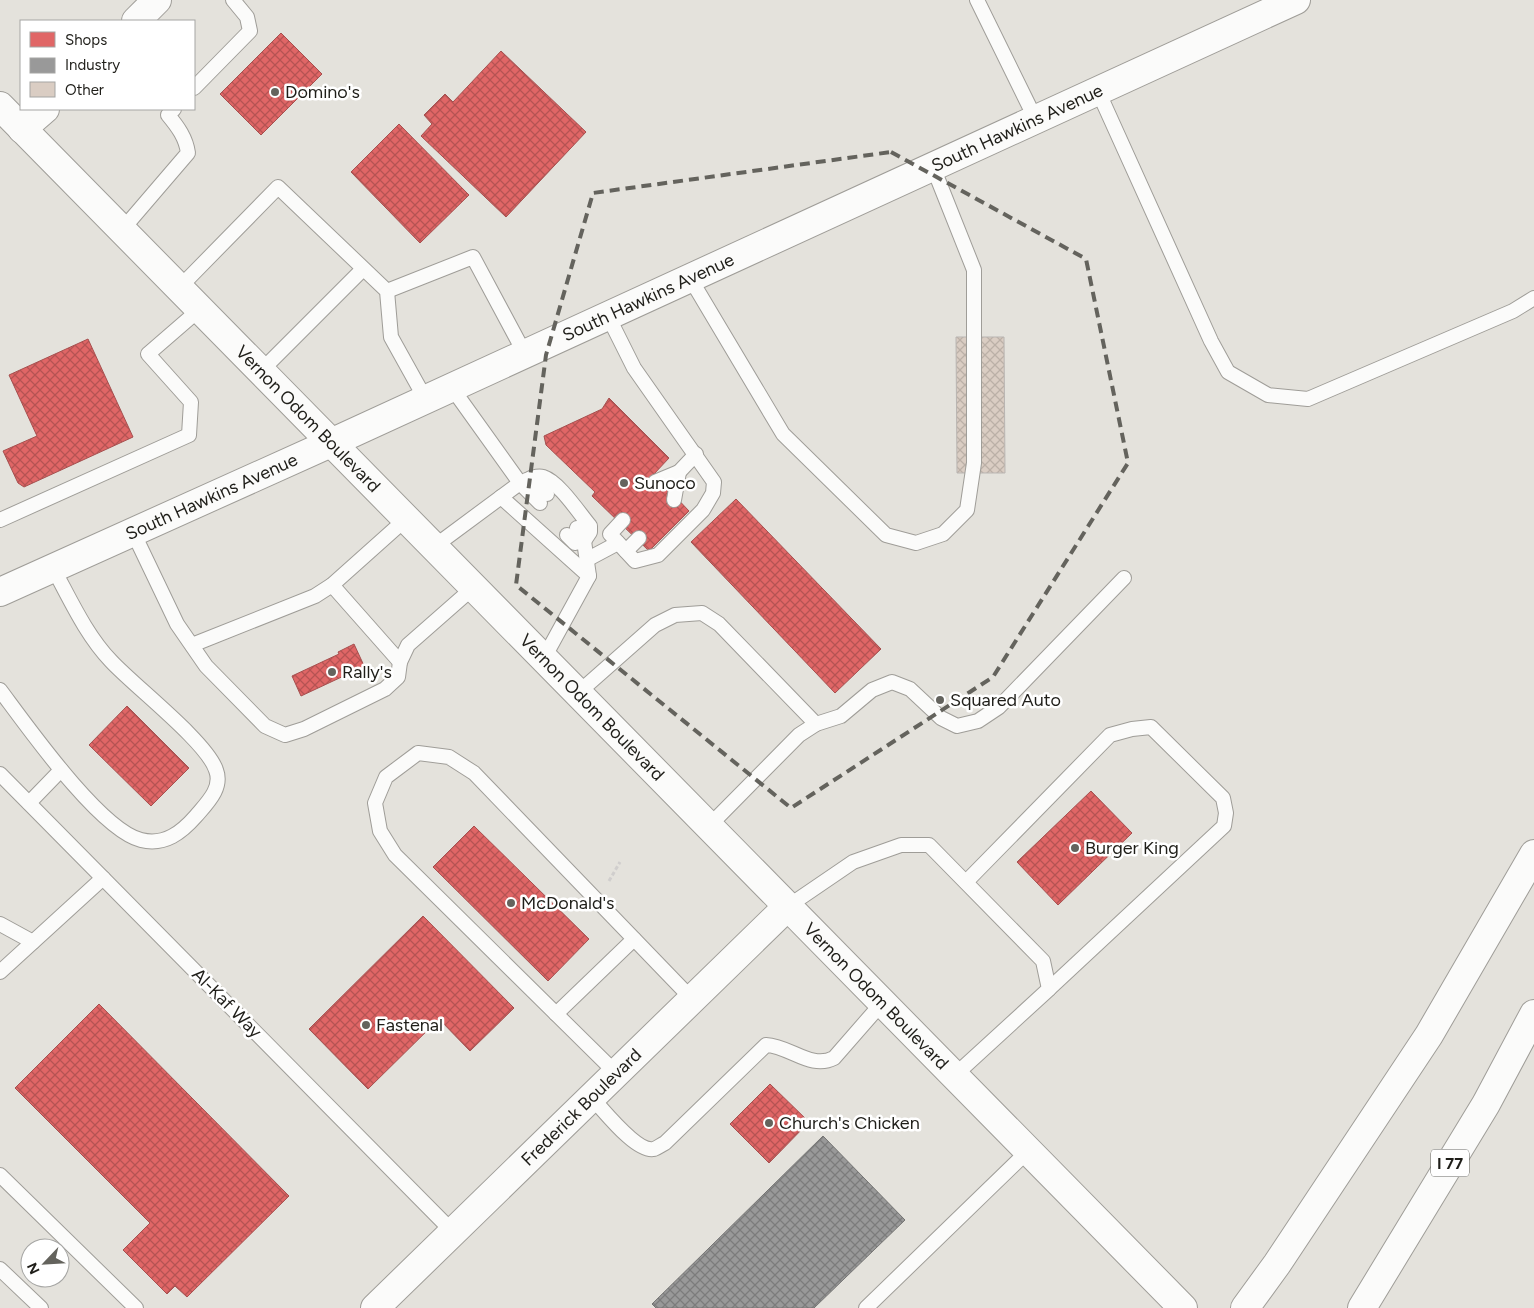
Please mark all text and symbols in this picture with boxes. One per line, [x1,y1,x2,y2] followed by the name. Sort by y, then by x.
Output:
[20,20,195,110] legend
[65,31,107,49] text: Shops
[65,56,120,74] text: Industry
[928,79,1107,177] street label: South Hawkins Avenue
[65,81,104,99] text: Other
[285,81,360,103] place label: Domino's
[269,86,281,98] marker: Domino's
[559,248,738,346] street label: South Hawkins Avenue
[231,341,385,497] street label: Vernon Odom Boulevard
[122,448,301,545] street label: South Hawkins Avenue
[634,472,696,494] place label: Sunoco
[618,477,630,489] marker: Sunoco
[515,629,669,786] street label: Vernon Odom Boulevard
[342,661,392,683] place label: Rally's
[326,666,338,678] marker: Rally's
[950,689,1061,711] place label: Squared Auto
[934,694,946,706] marker: Squared Auto
[1085,837,1179,859] place label: Burger King
[1069,842,1081,854] marker: Burger King
[521,892,615,914] place label: McDonald's
[505,897,517,909] marker: McDonald's
[799,918,953,1074] street label: Vernon Odom Boulevard
[187,963,267,1043] street label: Al-Kaf Way
[376,1014,443,1036] place label: Fastenal
[360,1019,372,1031] marker: Fastenal
[517,1044,646,1171] street label: Frederick Boulevard
[779,1112,920,1134] place label: Church's Chicken
[763,1117,775,1129] marker: Church's Chicken
[1431,1150,1469,1176] road number: I 77
[20,1238,70,1288] north arrow
[24,1260,44,1277] text: N

